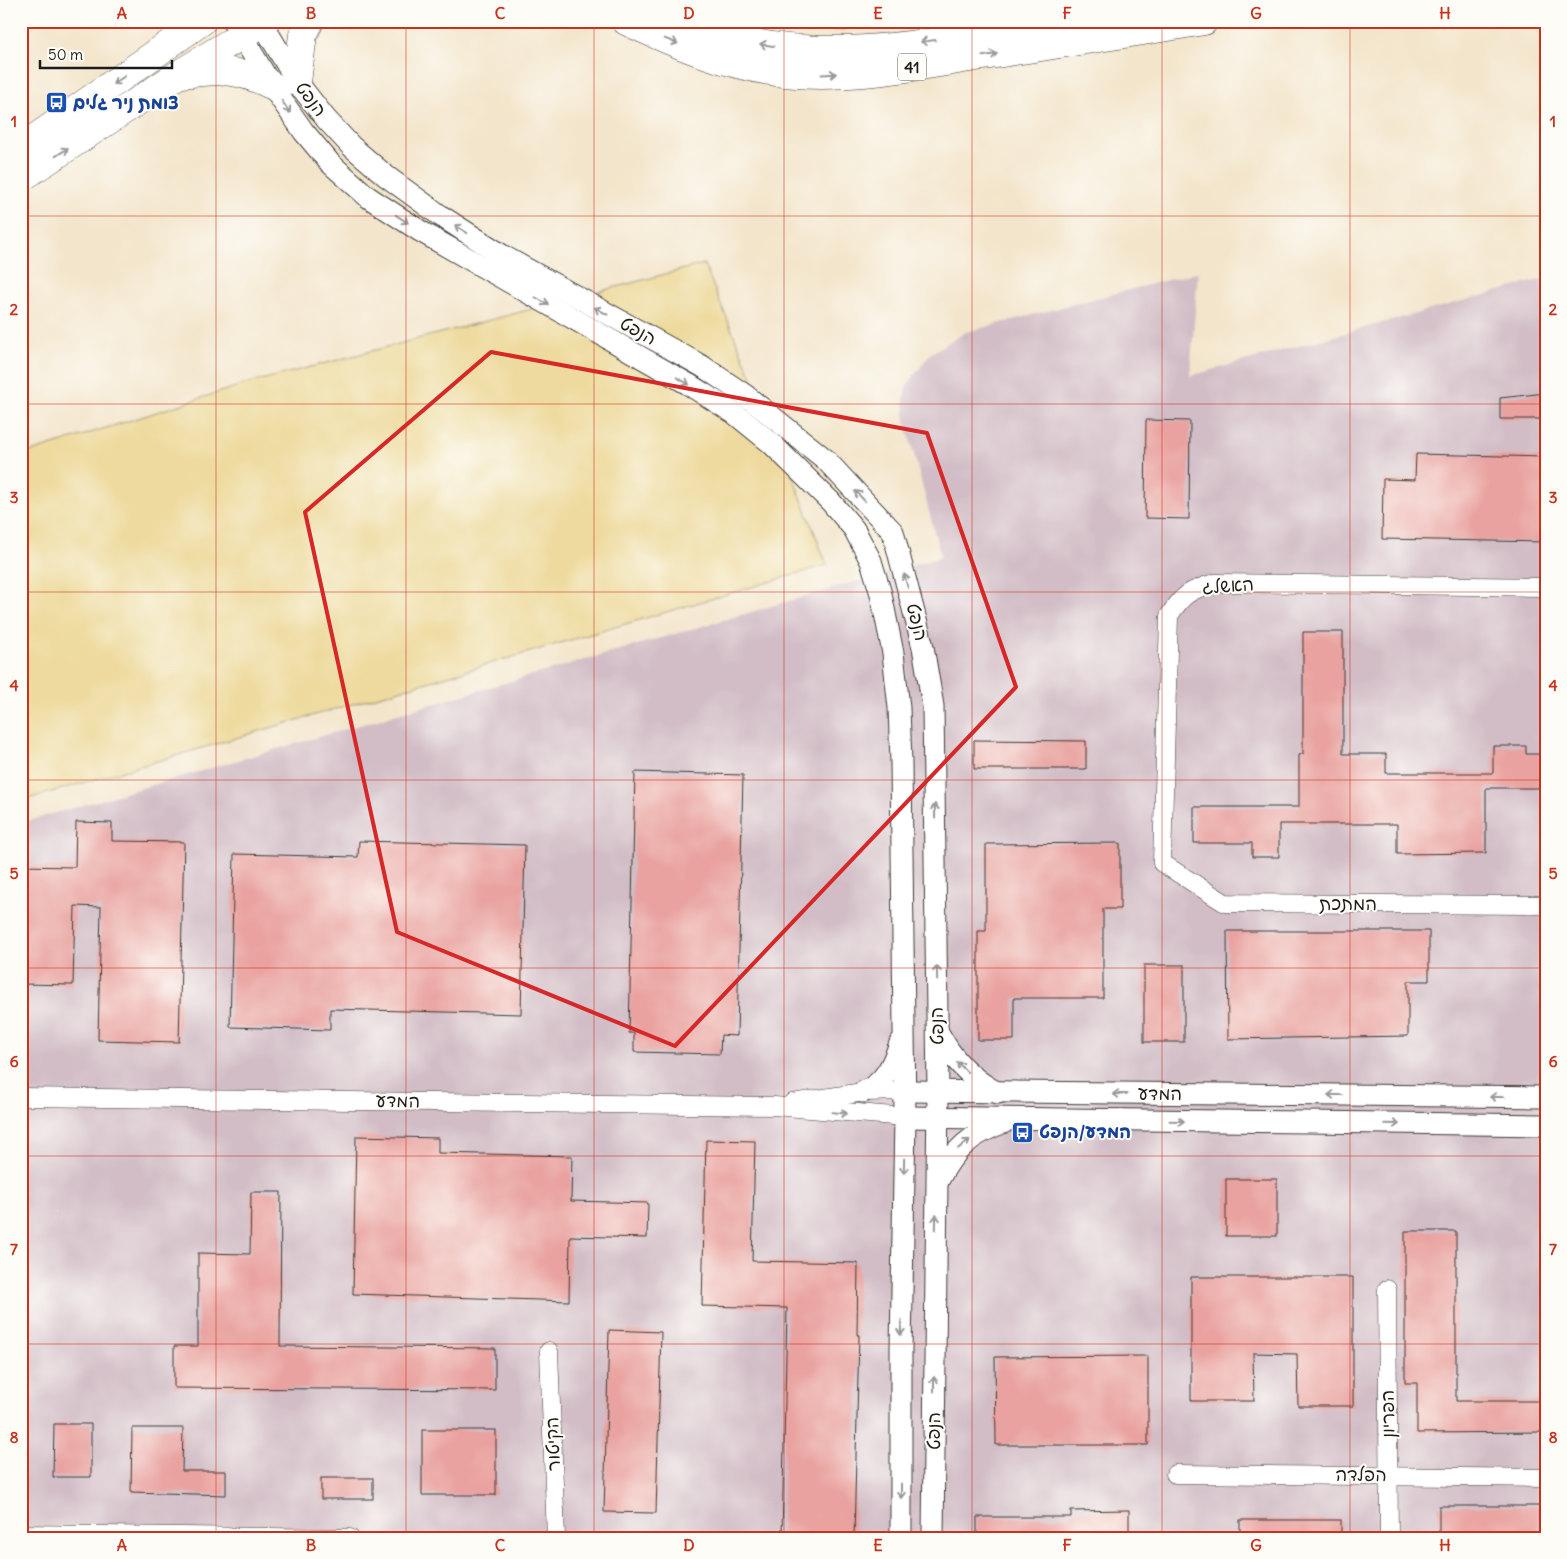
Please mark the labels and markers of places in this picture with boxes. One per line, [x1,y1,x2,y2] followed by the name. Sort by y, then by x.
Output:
[45,91,69,115] bus stop icon: צומת ניר גלים
[73,91,179,114] place label: צומת ניר גלים
[1011,1120,1035,1144] bus stop icon: המדע/הנפט
[1039,1120,1131,1143] place label: המדע/הנפט

